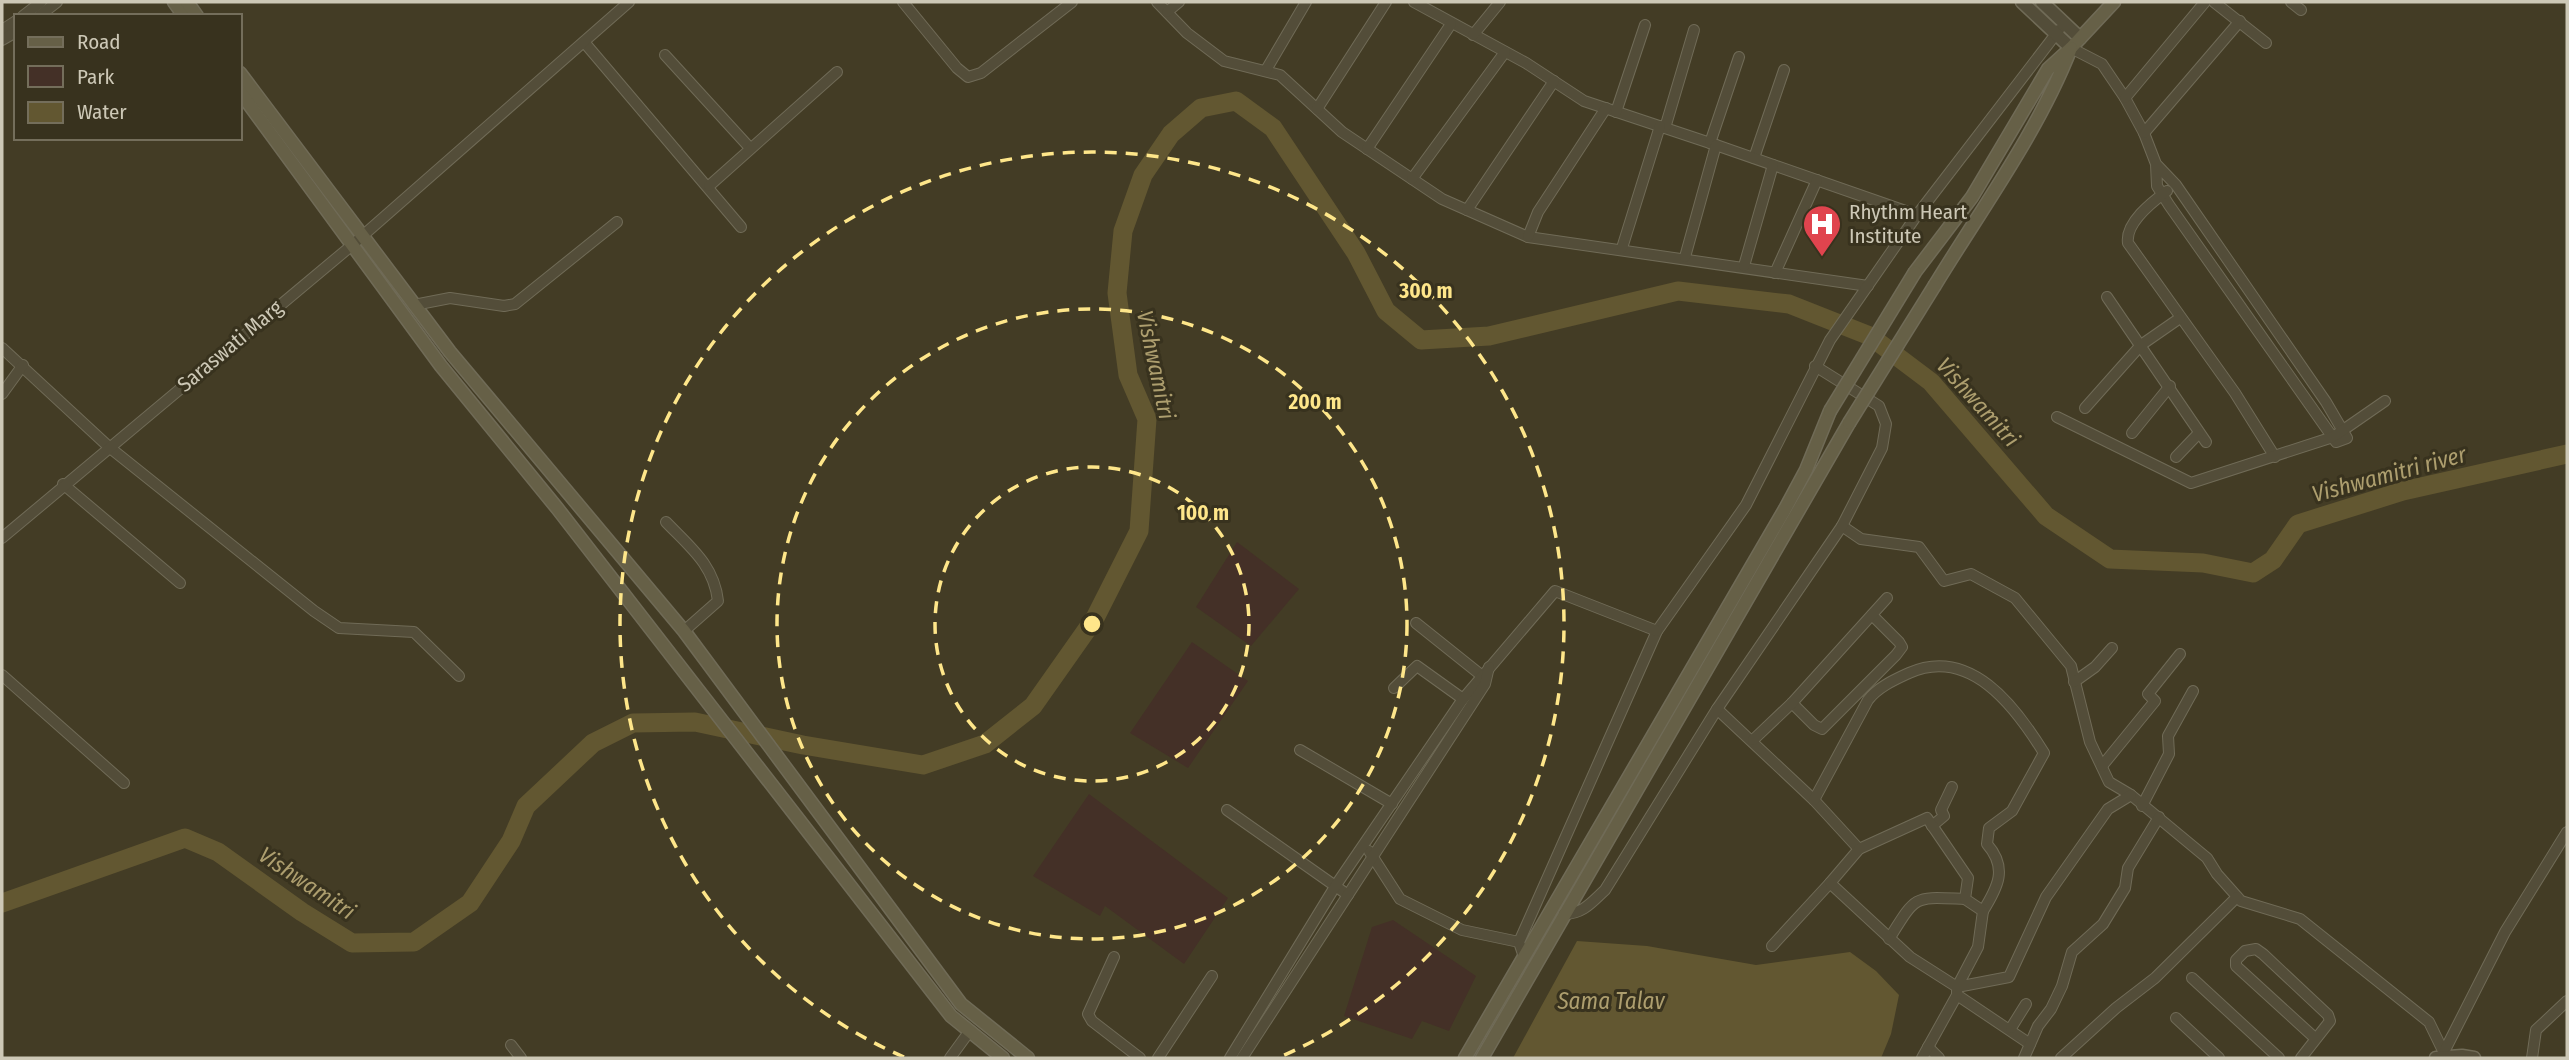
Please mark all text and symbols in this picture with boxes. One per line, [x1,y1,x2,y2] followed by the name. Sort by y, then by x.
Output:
[14,14,242,140] legend
[77,29,121,55] text: Road
[77,64,115,90] text: Park
[77,99,127,125] text: Water
[1849,199,1967,249] place label: Rhythm Heart Institute
[1801,203,1843,258] hospital icon: Rhythm Heart Institute
[1398,278,1453,304] text: 300 m
[172,294,288,398] street label: Saraswati Marg
[1131,308,1181,422] water label: Vishwamitri
[1931,352,2026,453] water label: Vishwamitri
[1287,389,1342,415] text: 200 m
[2309,440,2470,508] water label: Vishwamitri river
[1177,500,1229,526] text: 100 m
[1080,612,1104,636] centre of rings
[253,840,361,926] water label: Vishwamitri
[1556,987,1665,1015] water label: Sama Talav

